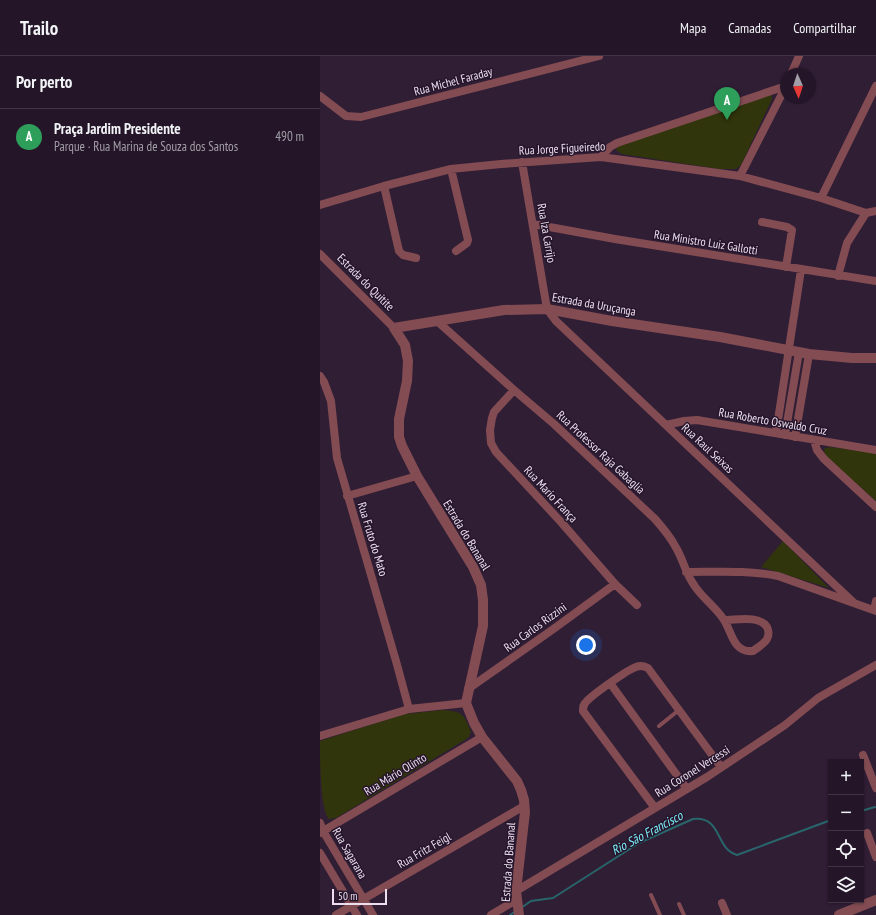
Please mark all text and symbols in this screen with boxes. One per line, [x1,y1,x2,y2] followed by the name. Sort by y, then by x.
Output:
[20,16,58,40] text: Trailo
[680,19,706,37] text: Mapa
[728,19,771,37] text: Camadas
[793,19,856,37] text: Compartilhar
[412,63,494,99] street label: Rua Michel Faraday
[780,68,816,104] north arrow
[16,71,72,93] text: Por perto
[714,87,740,120] pin: A
[54,119,181,138] text: Praça Jardim Presidente
[26,128,32,145] text: A
[275,128,304,145] text: 490 m
[54,138,238,155] text: Parque · Rua Marina de Souza dos Santos
[518,138,606,158] street label: Rua Jorge Figueiredo
[534,202,560,264] street label: Rua Iza Carrijo
[653,226,759,258] street label: Rua Ministro Luiz Gallotti
[334,250,398,314] street label: Estrada do Quitite
[551,289,637,319] street label: Estrada da Uruçanga
[718,404,828,438] street label: Rua Roberto Oswaldo Cruz
[554,407,648,497] street label: Rua Professor Raja Gabaglia
[679,420,737,476] street label: Rua Raul Seixas
[521,463,581,526] street label: Rua Mario França
[440,497,494,573] street label: Estrada do Bananal
[355,500,391,578] street label: Rua Fruto do Mato
[501,599,569,655] street label: Rua Carlos Rizzini
[576,635,596,655] your location
[652,742,732,800] street label: Rua Coronel Vercessi
[361,750,429,798] street label: Rua Mário Olinto
[828,759,864,903] map controls
[828,759,864,795] button: +
[828,795,864,831] button: −
[608,806,687,859] water label: Rio São Francisco
[498,822,518,902] street label: Estrada do Bananal
[329,825,371,881] street label: Rua Sagarana
[394,829,454,871] street label: Rua Fritz Feigl
[828,831,864,867] button: locate
[828,867,864,903] button: layers
[332,887,387,906] scale bar
[338,889,357,903] text: 50 m

